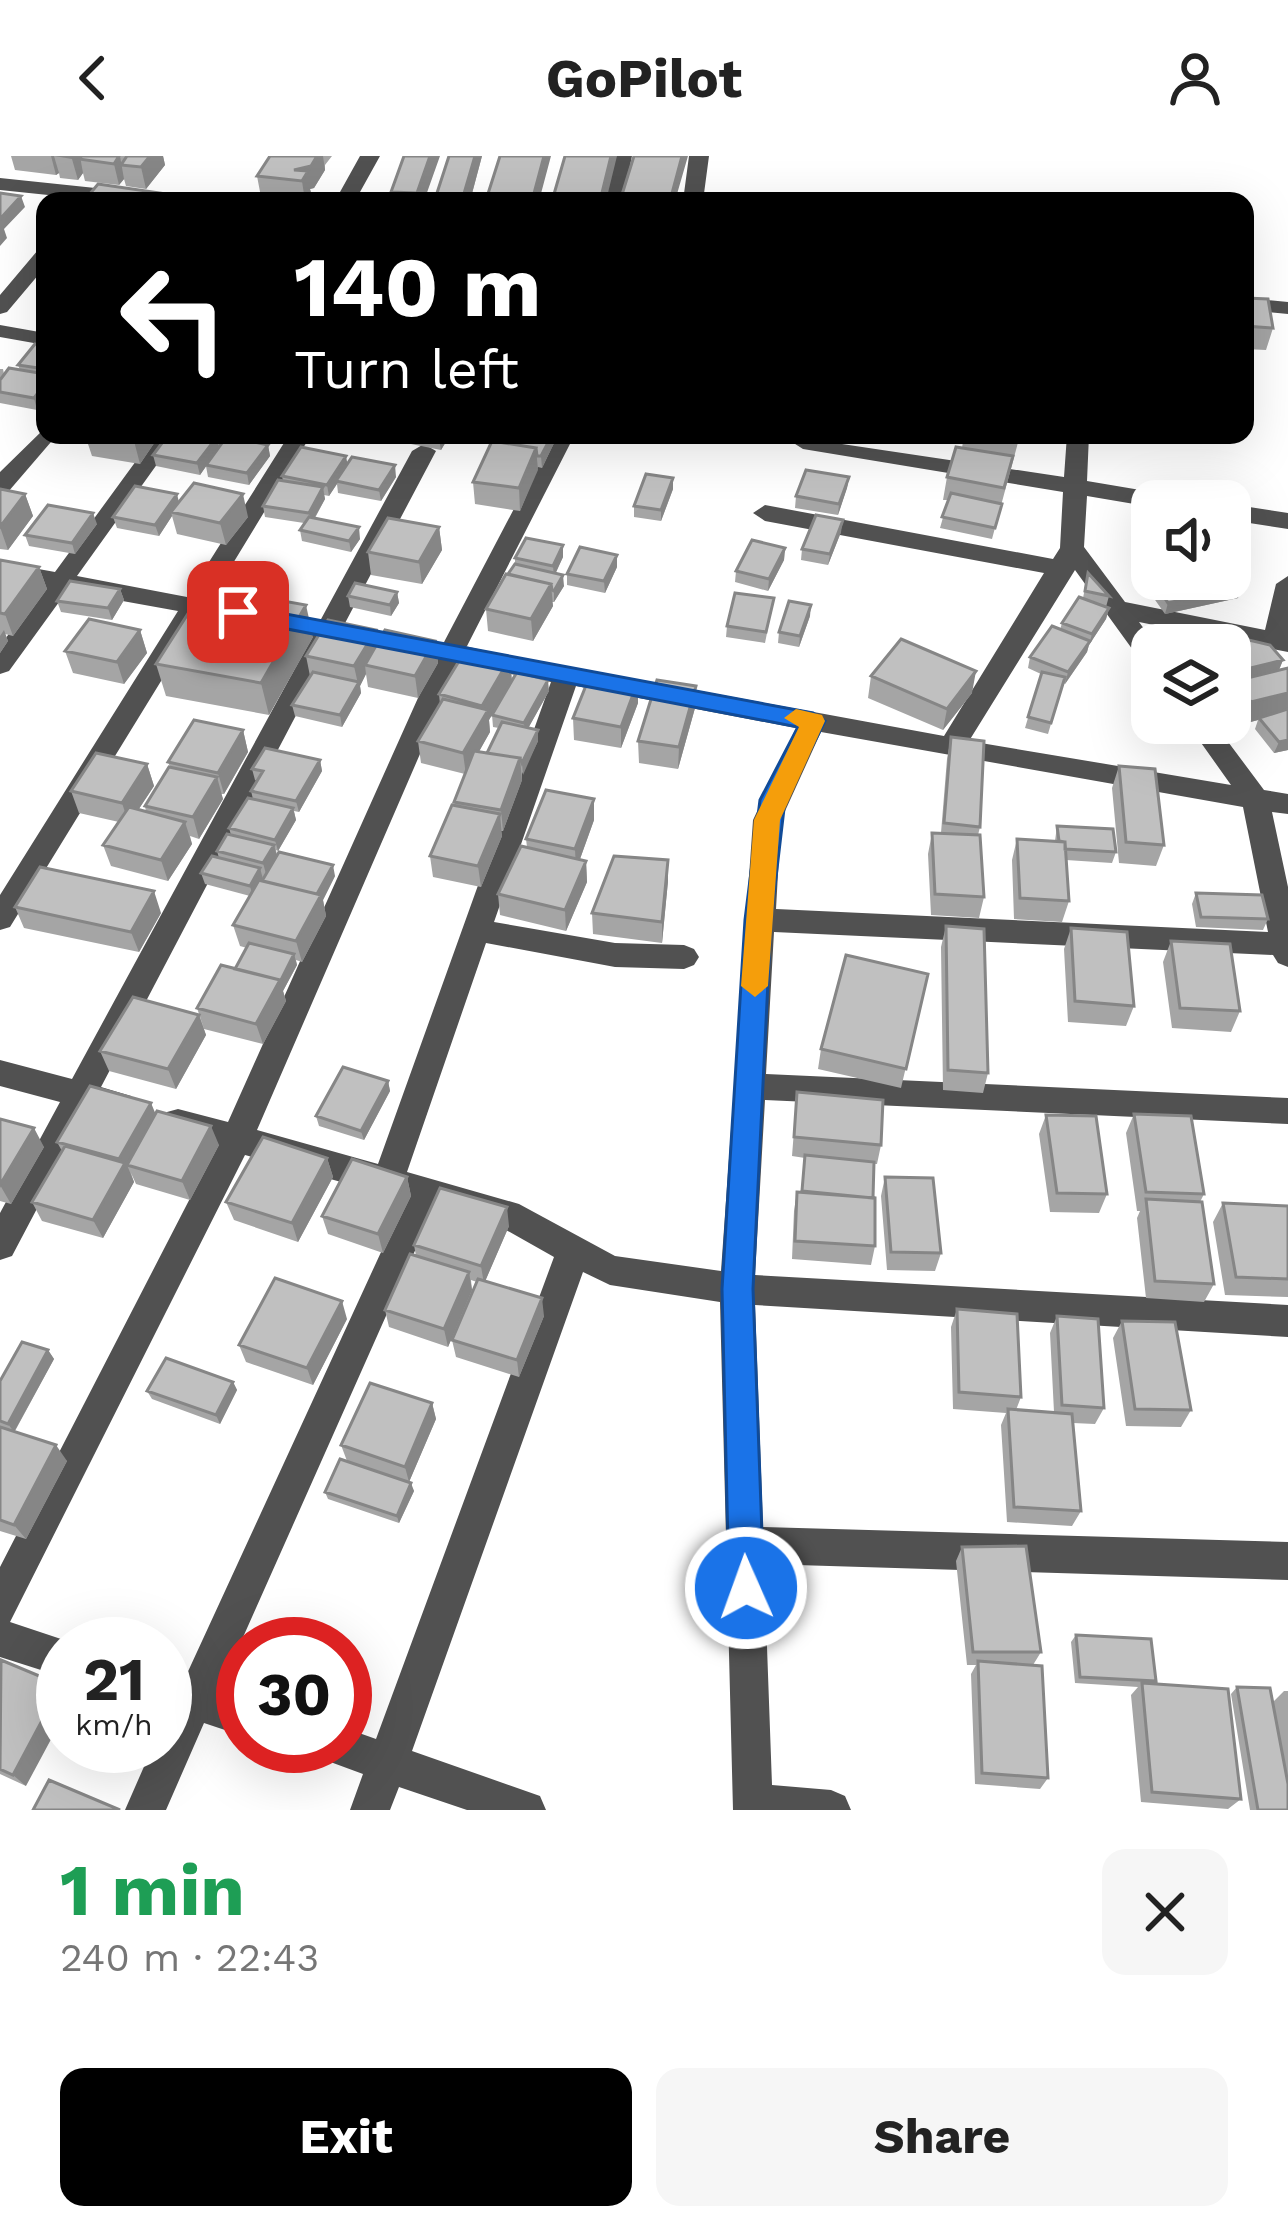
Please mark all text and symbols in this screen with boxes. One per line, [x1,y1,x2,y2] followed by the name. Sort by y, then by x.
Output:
[60,45,126,111] icon: back
[1162,45,1228,111] icon: person
[546,47,742,110] text: GoPilot
[294,238,542,336] text: 140 m
[96,240,252,396] icon: left
[294,338,519,401] text: Turn left
[1131,480,1251,744] map controls
[1131,480,1251,600] button: sound
[187,561,289,663] pin
[205,579,271,645] icon: arrive
[1131,624,1251,744] button: layers
[683,1525,809,1651] position arrow
[216,1617,372,1773] speed limit sign: 30
[83,1644,145,1715] text: 21
[75,1707,153,1742] text: km/h
[60,1848,245,1932] text: 1 min
[1102,1849,1228,1975] button: close
[60,1935,319,1980] text: 240 m · 22:43
[60,2068,632,2206] button: Exit
[656,2068,1228,2206] button: Share

